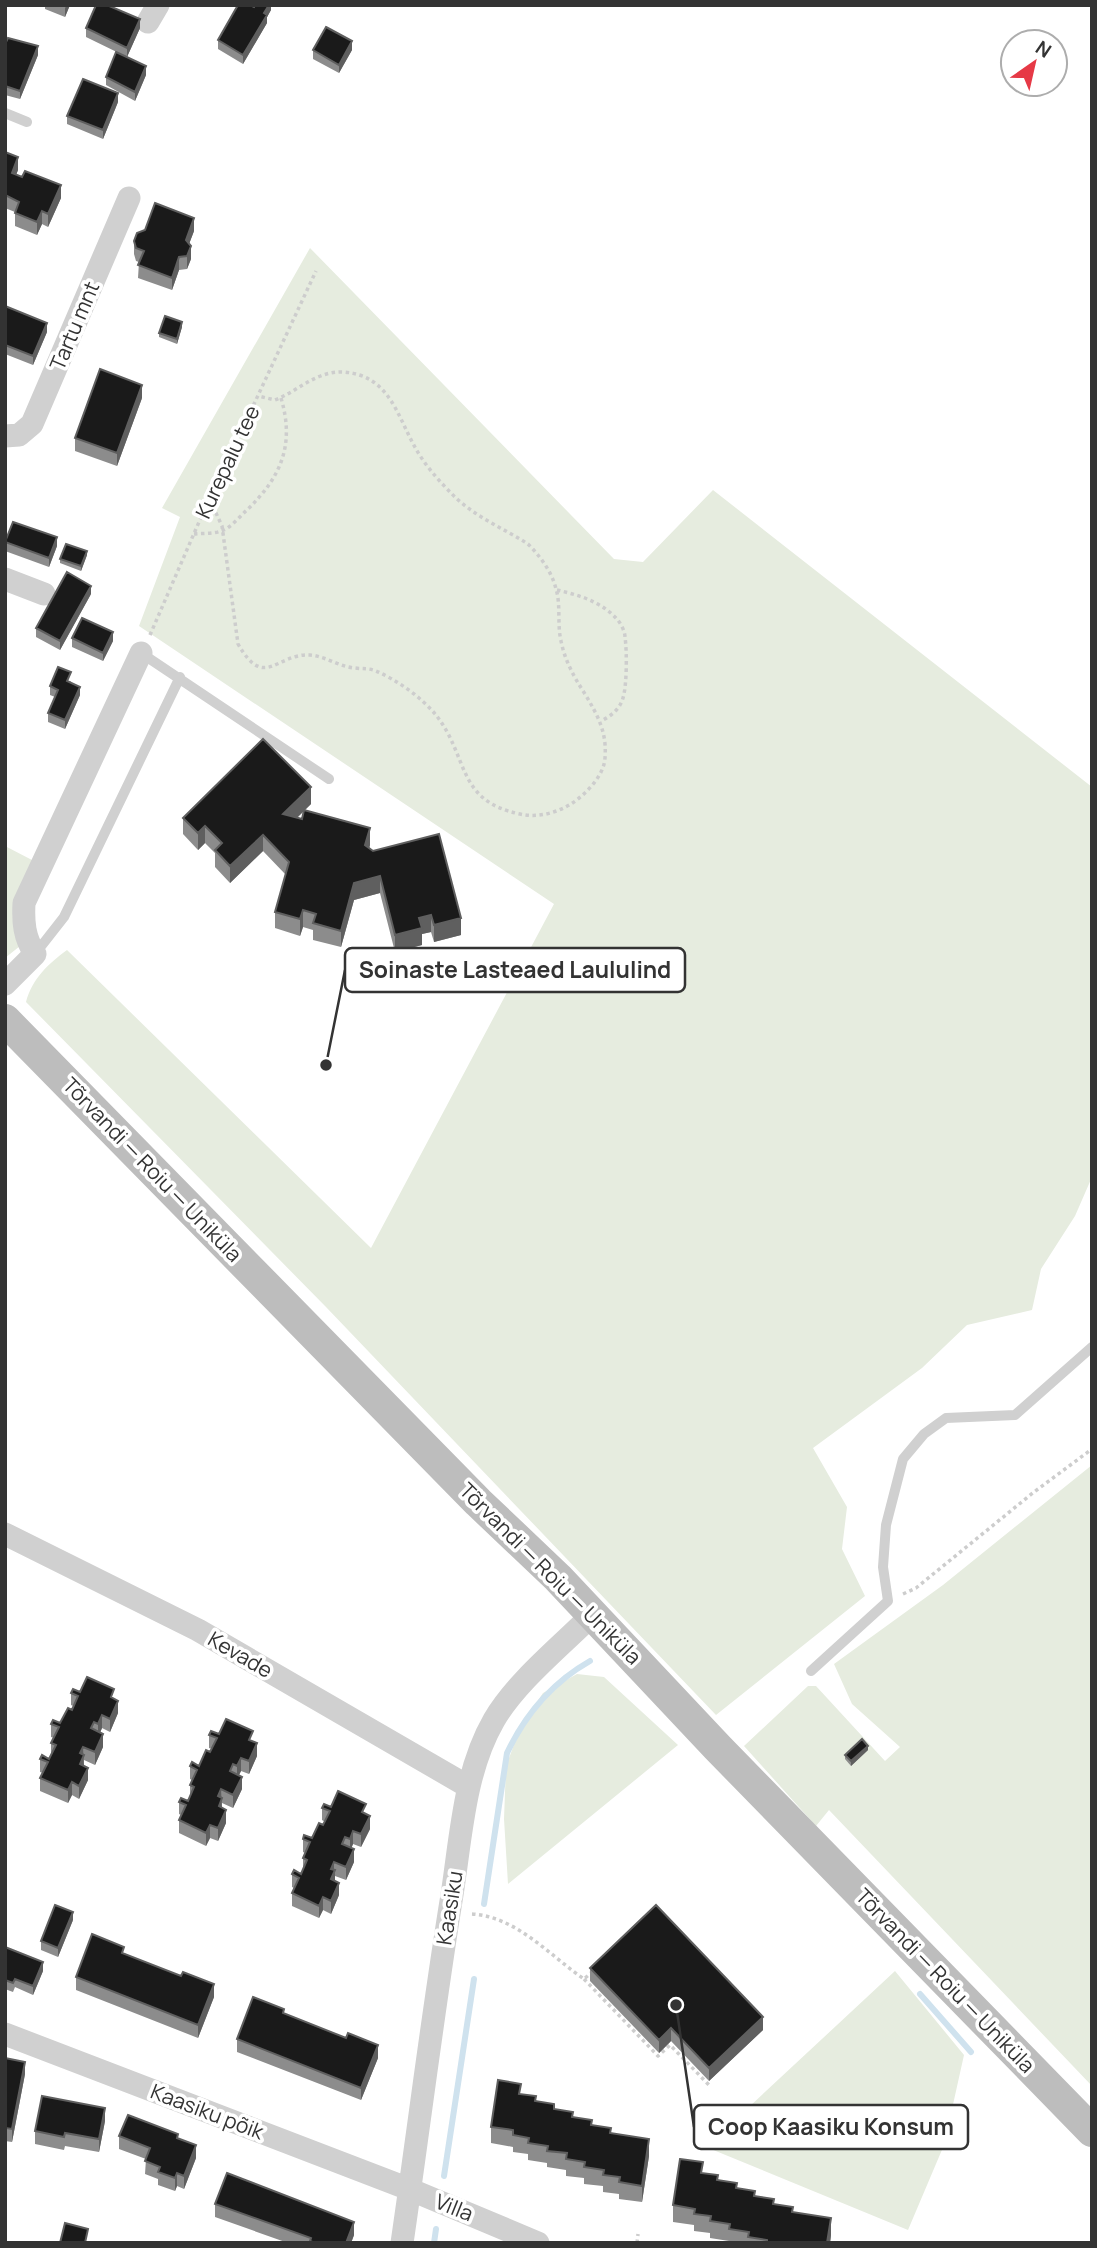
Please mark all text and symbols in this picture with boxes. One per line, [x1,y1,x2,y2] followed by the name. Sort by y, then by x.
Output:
[999,28,1069,98] north arrow
[1031,34,1056,64] text: N
[43,277,105,374] street label: Tartu mnt
[189,400,266,523] street label: Kurepalu tee
[345,948,685,992] callout: Soinaste Lasteaed Laululind
[359,953,671,985] text: Soinaste Lasteaed Laululind
[57,1071,248,1268] street label: Tõrvandi — Roiu — Uniküla
[454,1476,648,1670] street label: Tõrvandi — Roiu — Uniküla
[203,1625,278,1684] street label: Kevade
[429,1869,469,1947] street label: Kaasiku
[850,1882,1041,2079] street label: Tõrvandi — Roiu — Uniküla
[147,2077,268,2146] street label: Kaasiku põik
[694,2105,968,2149] callout: Coop Kaasiku Konsum
[708,2110,954,2142] text: Coop Kaasiku Konsum
[431,2187,478,2227] street label: Villa

